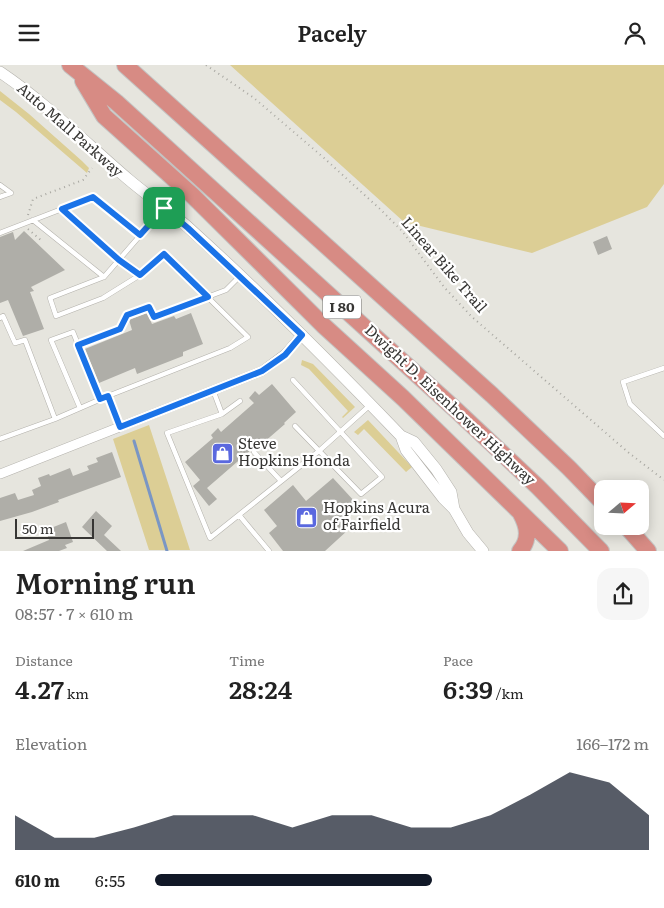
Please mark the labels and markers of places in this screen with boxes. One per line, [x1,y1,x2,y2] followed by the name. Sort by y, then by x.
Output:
[143,187,185,229] pin
[238,431,351,471] place label: Steve Hopkins Honda
[210,441,234,465] shop icon: Steve Hopkins Honda
[323,495,431,535] place label: Hopkins Acura of Fairfield
[295,505,319,529] shop icon: Hopkins Acura of Fairfield

